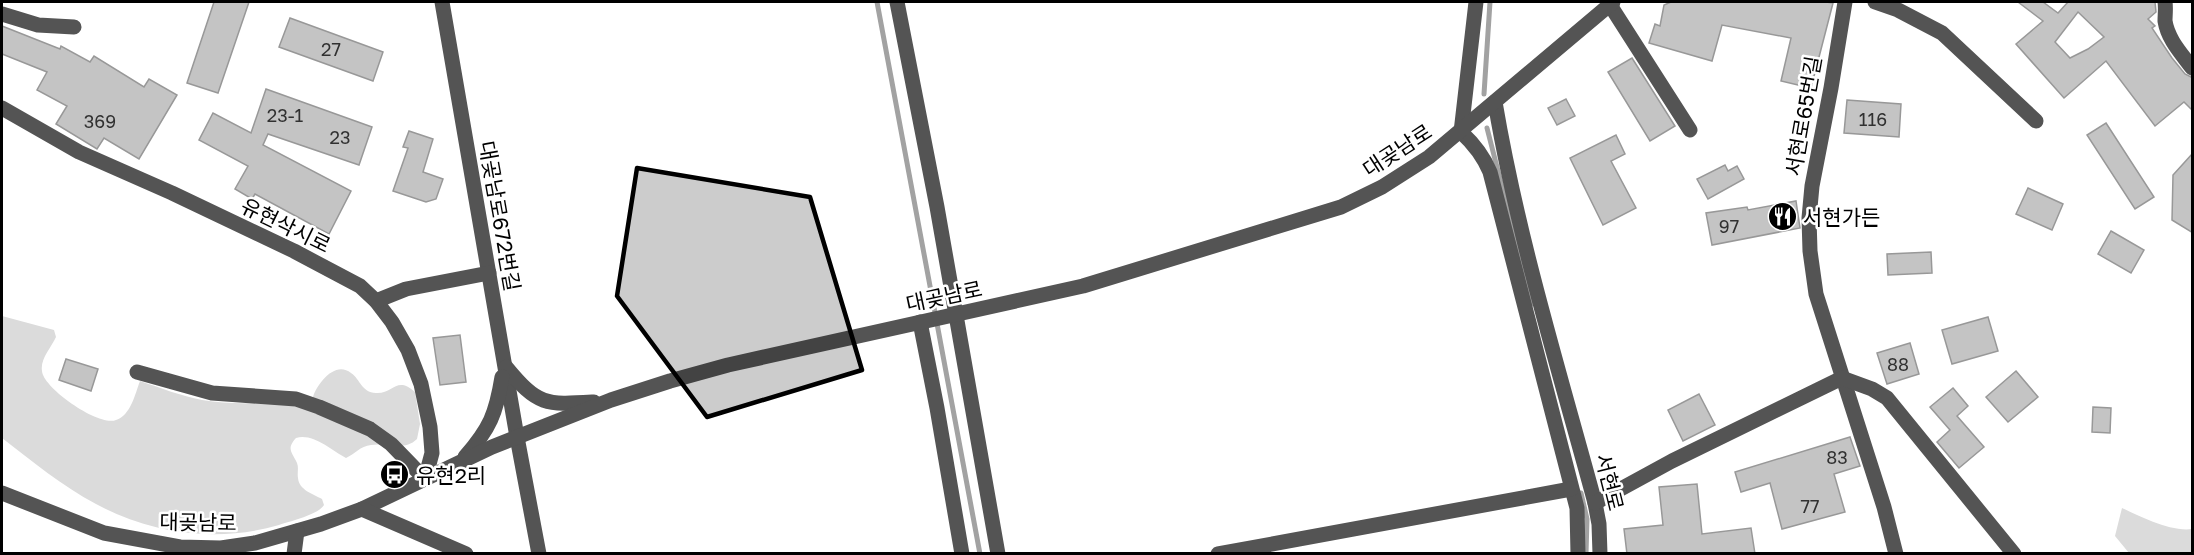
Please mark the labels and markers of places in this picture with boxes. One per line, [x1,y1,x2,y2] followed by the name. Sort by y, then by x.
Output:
[1766,201,1798,233] restaurant icon: 서현가든
[1803,204,1880,230] place label: 서현가든
[379,459,411,491] bus stop icon: 유현2리
[416,462,486,488] place label: 유현2리

